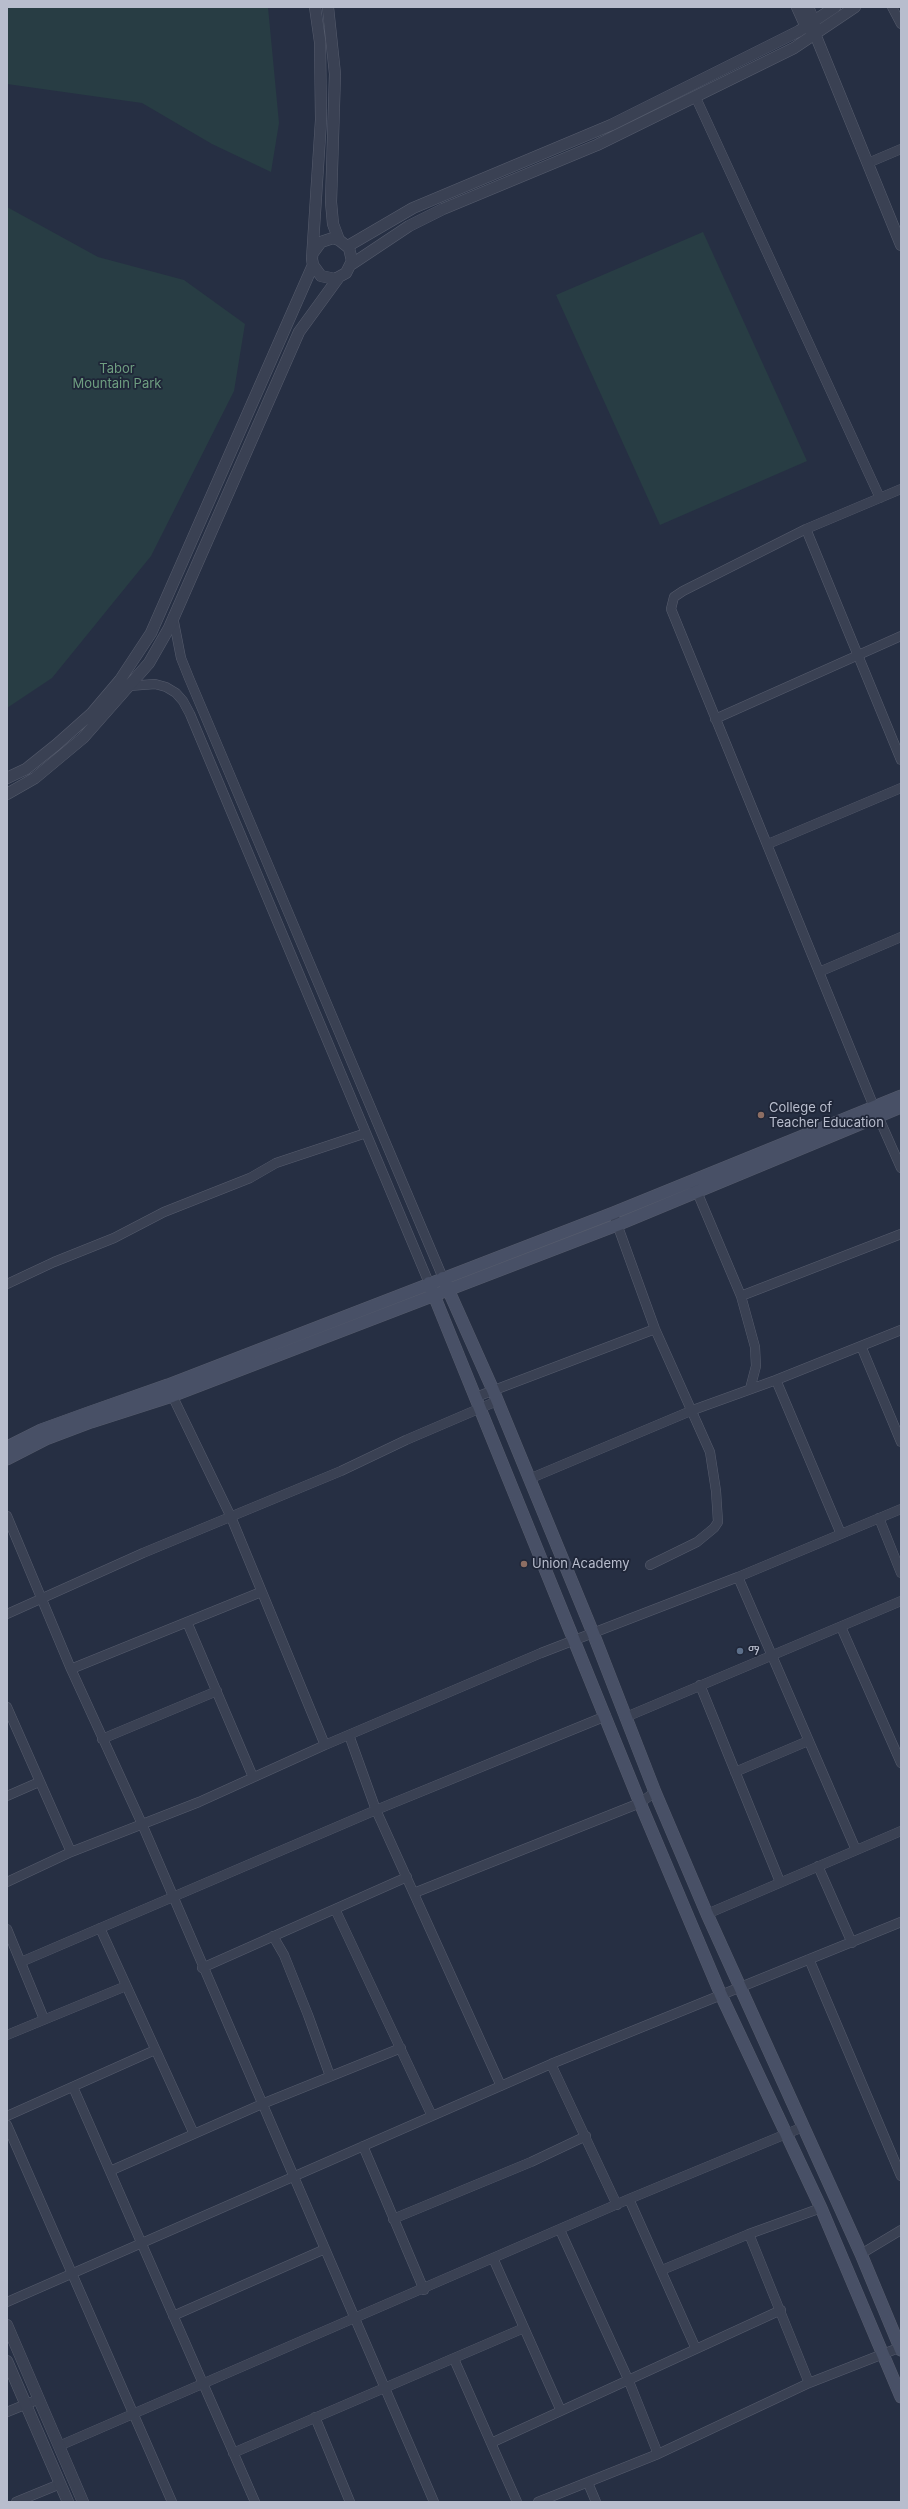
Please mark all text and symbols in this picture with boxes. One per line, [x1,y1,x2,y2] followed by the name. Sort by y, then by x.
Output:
[73,361,161,392] park label: Tabor Mountain Park
[769,1100,884,1131] place label: College of Teacher Education
[756,1110,766,1120] marker: College of Teacher Education
[532,1556,630,1572] place label: Union Academy
[519,1559,529,1569] marker: Union Academy
[748,1643,760,1659] place label: ማ
[735,1646,745,1656] marker: ማ

